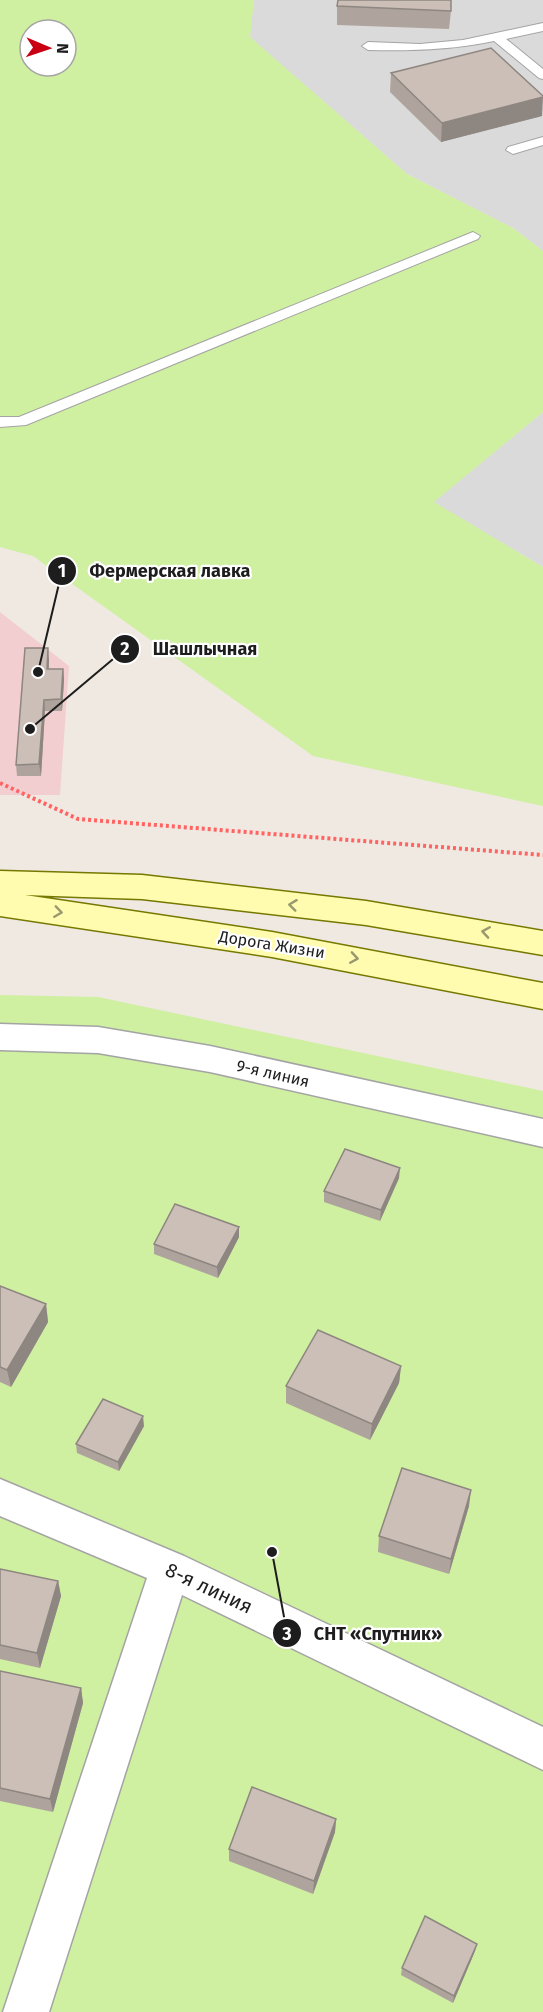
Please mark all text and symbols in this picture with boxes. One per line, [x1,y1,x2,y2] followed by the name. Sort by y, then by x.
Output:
[18,18,78,78] north arrow
[53,43,72,54] text: N
[47,553,262,589] callout: Фермерская лавка
[58,560,66,582] text: 1
[90,560,251,582] text: Фермерская лавка
[110,631,269,667] callout: Шашлычная
[120,638,130,660] text: 2
[153,638,257,660] text: Шашлычная
[288,899,297,911] one-way arrow
[53,906,63,918] one-way arrow
[481,926,491,939] one-way arrow
[217,927,326,962] street label: Дорога Жизни
[349,951,359,964] one-way arrow
[235,1056,311,1091] street label: 9-я линия
[162,1557,256,1619] street label: 8-я линия
[272,1615,454,1651] callout: СНТ «Спутник»
[281,1623,292,1645] text: 3
[314,1623,442,1645] text: СНТ «Спутник»

